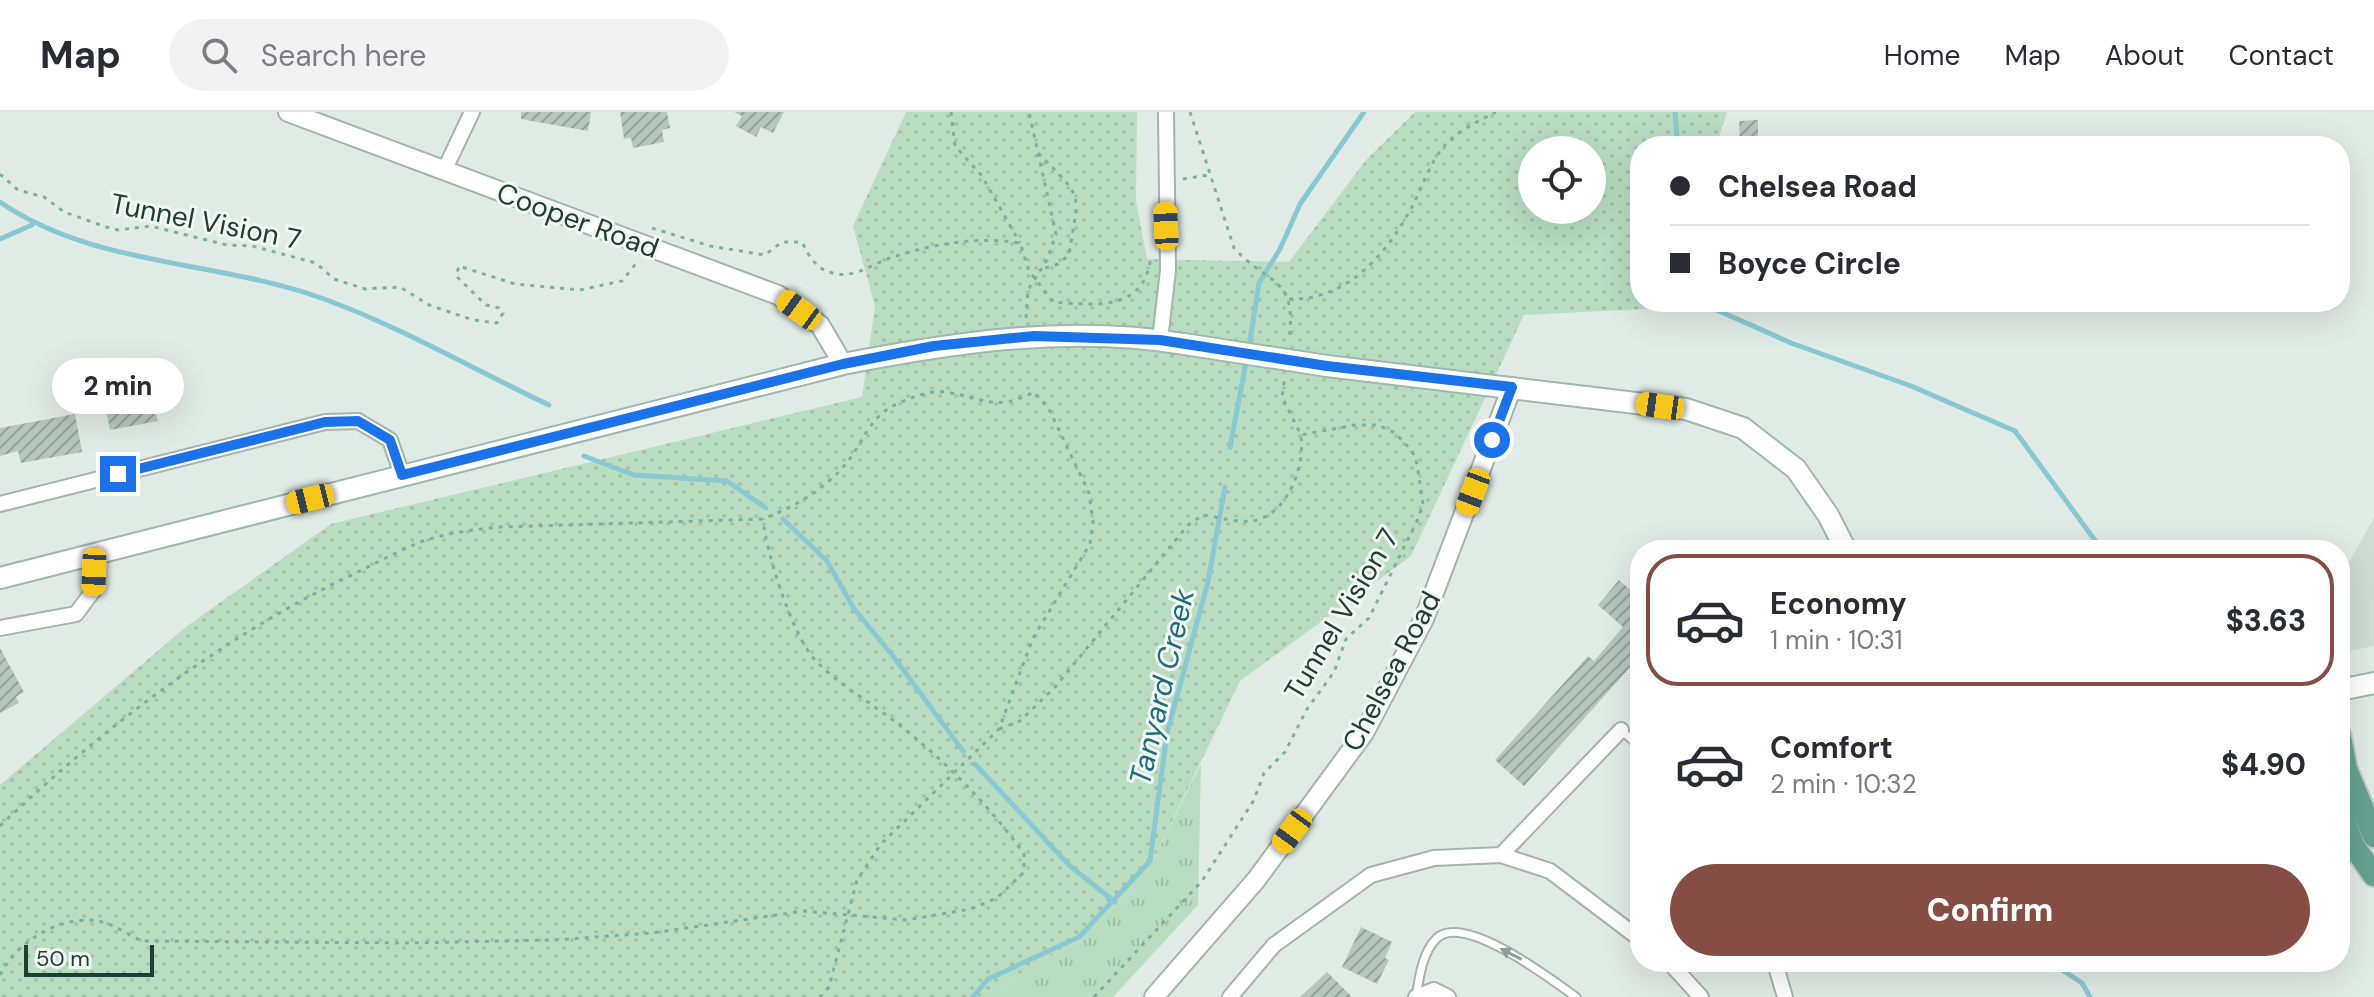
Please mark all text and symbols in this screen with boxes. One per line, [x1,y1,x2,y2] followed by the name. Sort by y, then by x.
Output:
[169,19,729,91] search box
[40,30,121,80] text: Map
[197,33,241,77] icon: search
[261,36,426,75] text: Search here
[1884,37,1960,74] text: Home
[2004,37,2061,74] text: Map
[2105,37,2184,74] text: About
[2228,37,2334,74] text: Contact
[1518,136,1606,224] map controls
[1518,136,1606,224] button: locate
[1718,167,1917,206] text: Chelsea Road
[492,174,664,267] street label: Cooper Road
[107,185,304,258] street label: Tunnel Vision 7
[1153,201,1179,251] car
[1718,244,1901,283] text: Boyce Circle
[773,286,825,334] car
[52,358,184,414] callout: 2 min
[83,369,153,403] text: 2 min
[1635,391,1685,421] car
[1474,422,1510,458] route start
[100,456,136,492] route end
[1453,465,1493,519] car
[284,482,336,516] car
[1276,522,1407,707] street label: Tunnel Vision 7
[81,548,107,596] car
[1120,584,1203,789] water label: Tanyard Creek
[1674,584,1746,656] icon: car
[1770,584,1907,623] text: Economy
[1334,585,1449,758] street label: Chelsea Road
[2226,601,2306,640] text: $3.63
[1770,623,1903,657] text: 1 min · 10:31
[1674,728,1746,800] icon: car
[1770,728,1893,767] text: Comfort
[2221,745,2306,784] text: $4.90
[1770,767,1917,801] text: 2 min · 10:32
[1268,805,1316,857] car
[1670,864,2310,956] button: Confirm
[24,941,154,977] scale bar
[36,944,90,973] text: 50 m
[1499,947,1522,961] one-way arrow

